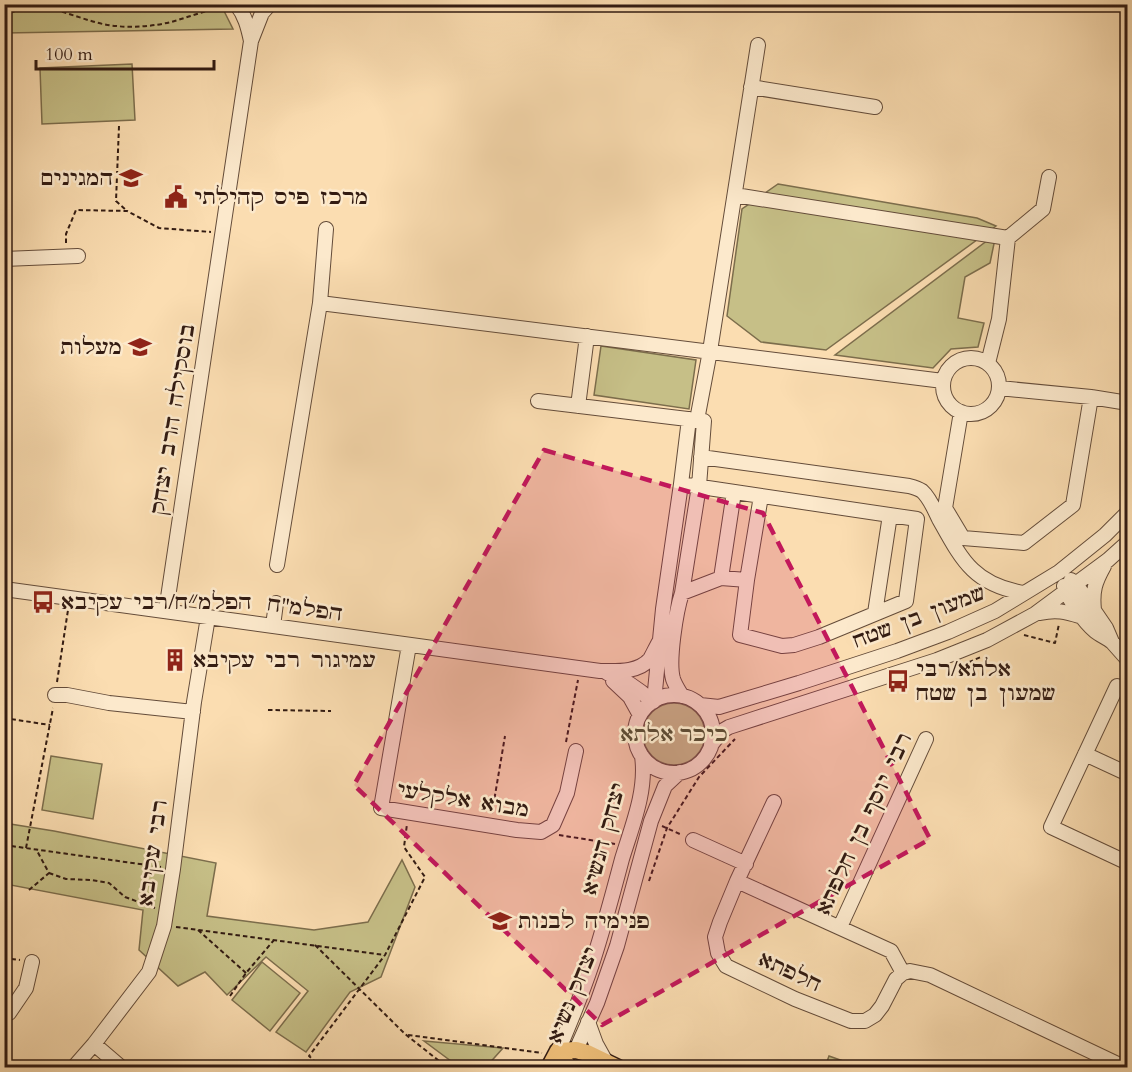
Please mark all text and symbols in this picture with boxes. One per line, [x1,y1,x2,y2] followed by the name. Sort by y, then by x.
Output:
[36,33,214,71] scale bar
[45,42,93,67] text: 100 m
[40,164,113,193] place label: המגינים
[118,165,144,191] school or university icon: המגינים
[194,183,368,212] place label: מרכז פיס קהילתי
[163,184,189,210] public building icon: מרכז פיס קהילתי
[144,322,202,516] street label: בוסקילה הרב יצחק
[60,333,122,362] place label: מעלות
[127,334,153,360] school or university icon: מעלות
[849,578,989,656] street label: שמעון בן שטח
[61,588,252,617] place label: הפלמ״ח/רבי עקיבא
[30,589,56,615] bus stop icon: הפלמ״ח/רבי עקיבא
[266,589,344,629] street label: הפלמ"ח
[193,646,376,675] place label: עמיגור רבי עקיבא
[162,647,188,673] building icon: עמיגור רבי עקיבא
[916,655,1055,708] place label: אלתא/רבי שמעון בן שטח
[885,668,911,694] bus stop icon: אלתא/רבי שמעון בן שטח
[620,720,728,749] park label: כיכר אלתא
[809,728,919,920] street label: רבי יוסף בן חלפתא
[395,775,531,825] street label: מבוא אלקלעי
[575,780,633,898] street label: יצחק הנשיא
[131,798,175,908] street label: רבי עקיבא
[518,907,650,936] place label: פנימיה לבנות
[487,908,513,934] school or university icon: פנימיה לבנות
[540,942,606,1048] street label: יצחק נשיא
[754,945,826,999] street label: חלפתא

